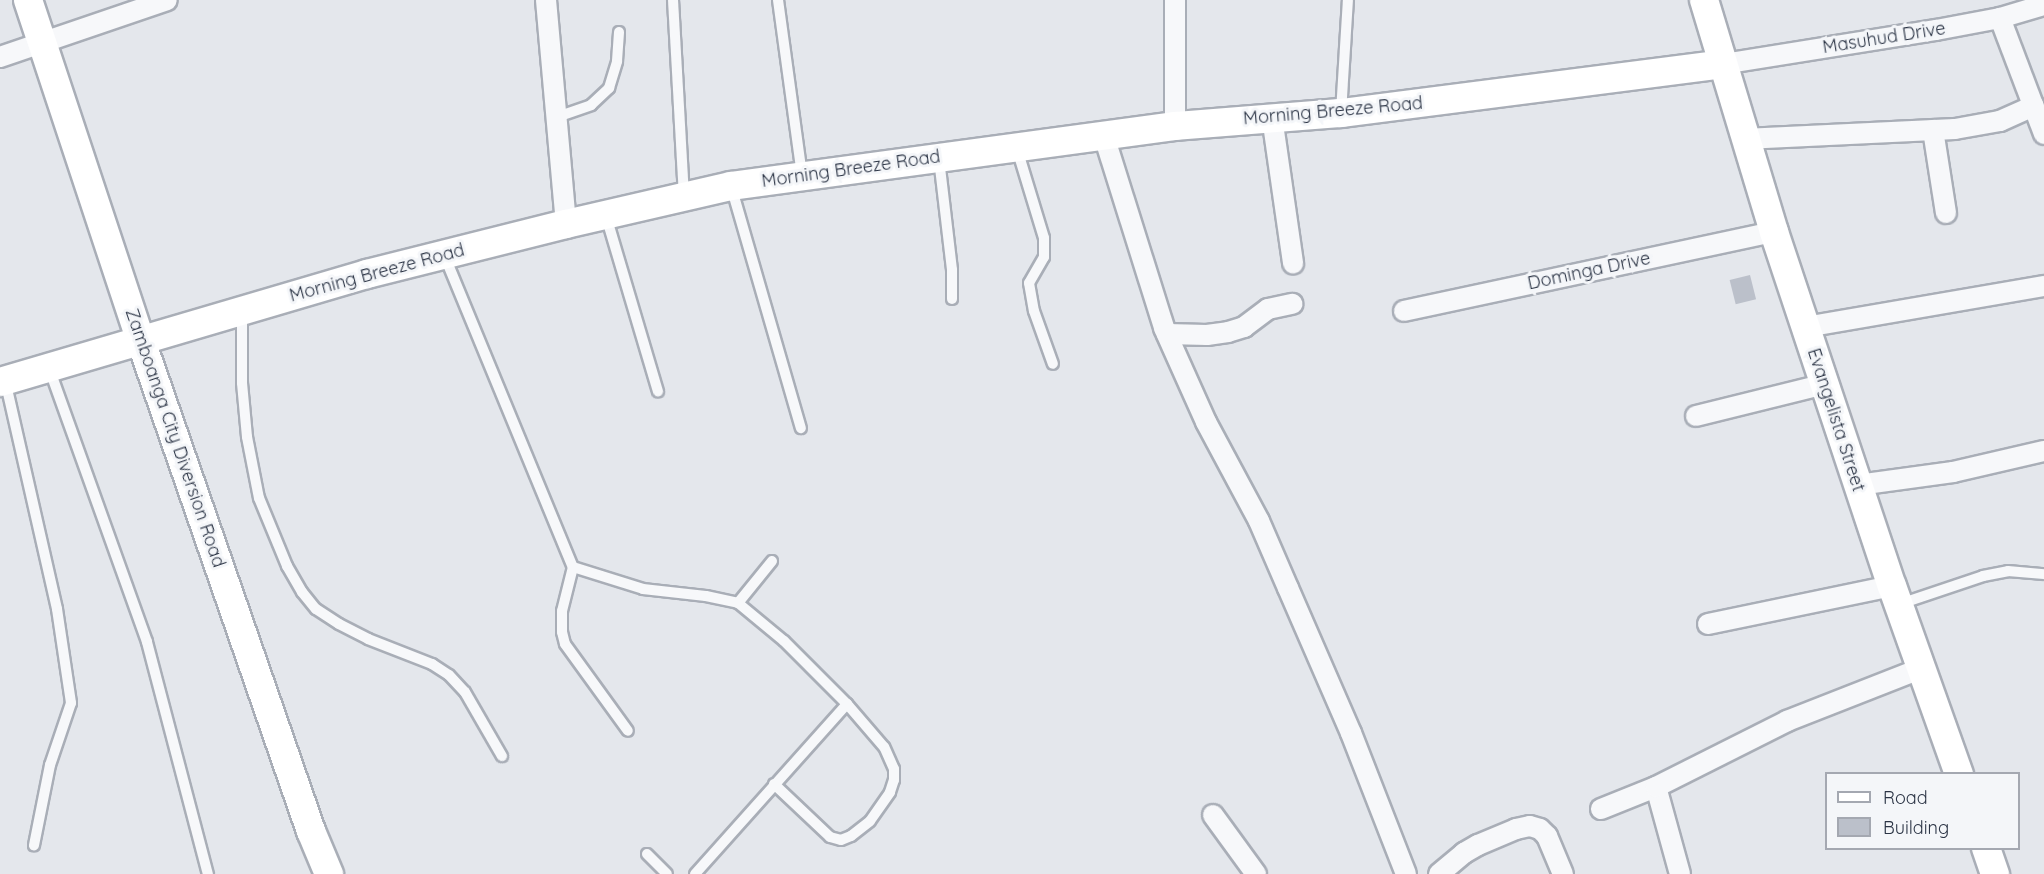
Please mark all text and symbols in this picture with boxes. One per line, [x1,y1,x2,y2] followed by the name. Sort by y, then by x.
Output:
[1821,18,1947,58] street label: Masuhud Drive
[1242,92,1424,130] street label: Morning Breeze Road
[760,146,942,192] street label: Morning Breeze Road
[287,239,467,307] street label: Morning Breeze Road
[1526,247,1652,295] street label: Dominga Drive
[120,306,230,570] street label: Zamboanga City Diversion Road
[1803,346,1869,494] street label: Evangelista Street
[1825,772,2020,850] legend
[1883,786,1928,809] text: Road
[1883,816,1949,839] text: Building

